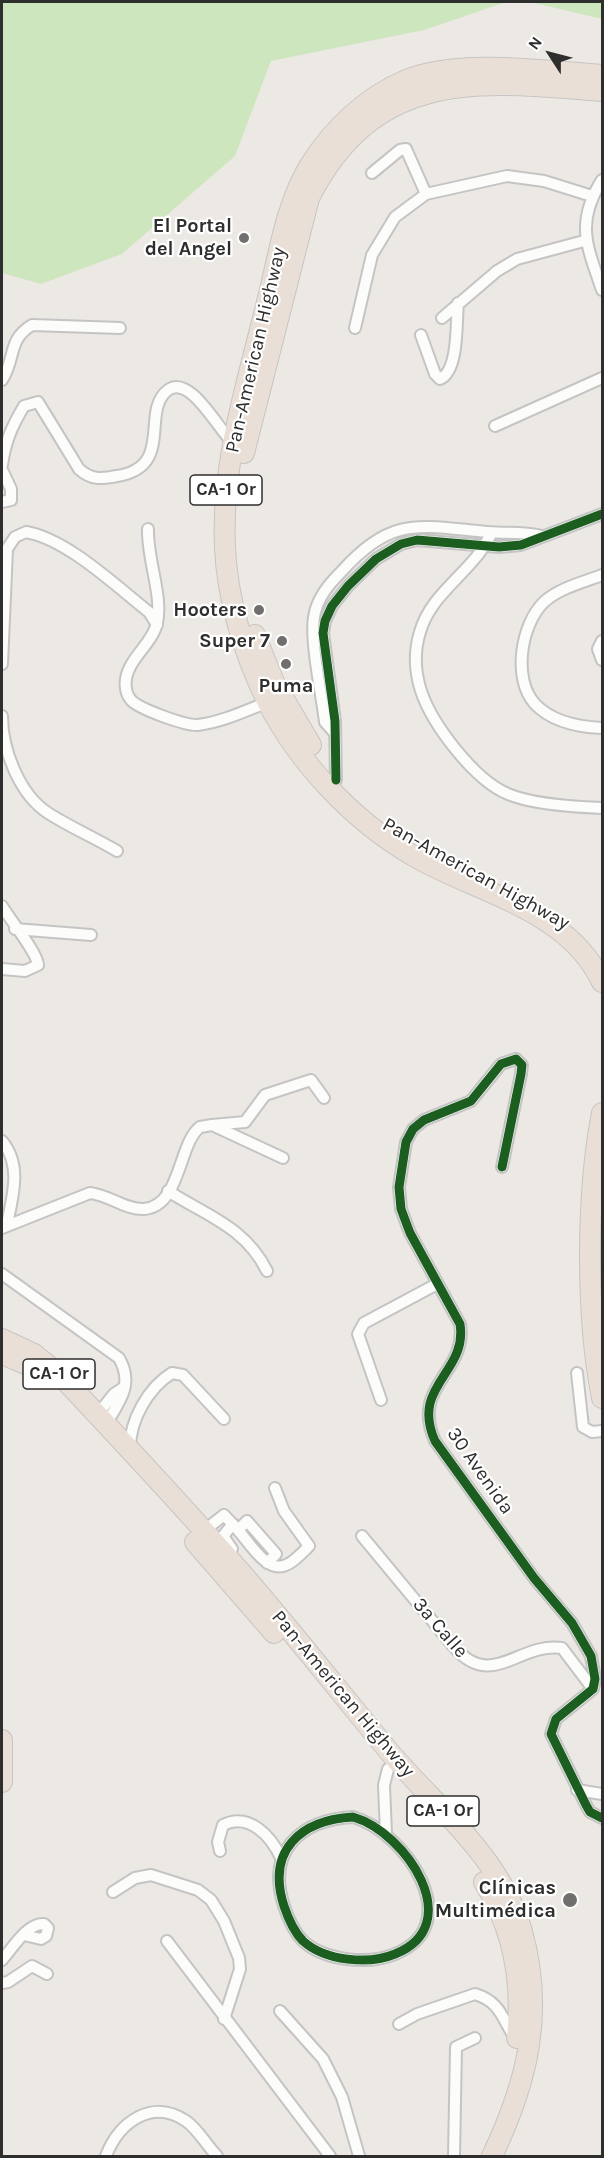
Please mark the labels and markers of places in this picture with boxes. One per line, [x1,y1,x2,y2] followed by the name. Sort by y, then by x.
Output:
[145,214,232,261] place label: El Portal del Angel
[237,231,251,245] marker: El Portal del Angel
[173,598,247,622] place label: Hooters
[252,603,266,617] marker: Hooters
[199,629,270,653] place label: Super 7
[275,634,289,648] marker: Super 7
[279,657,293,671] marker: Puma
[259,674,313,698] place label: Puma
[435,1876,556,1923] place label: Clínicas Multimédica
[561,1891,579,1909] marker: Clínicas Multimédica

